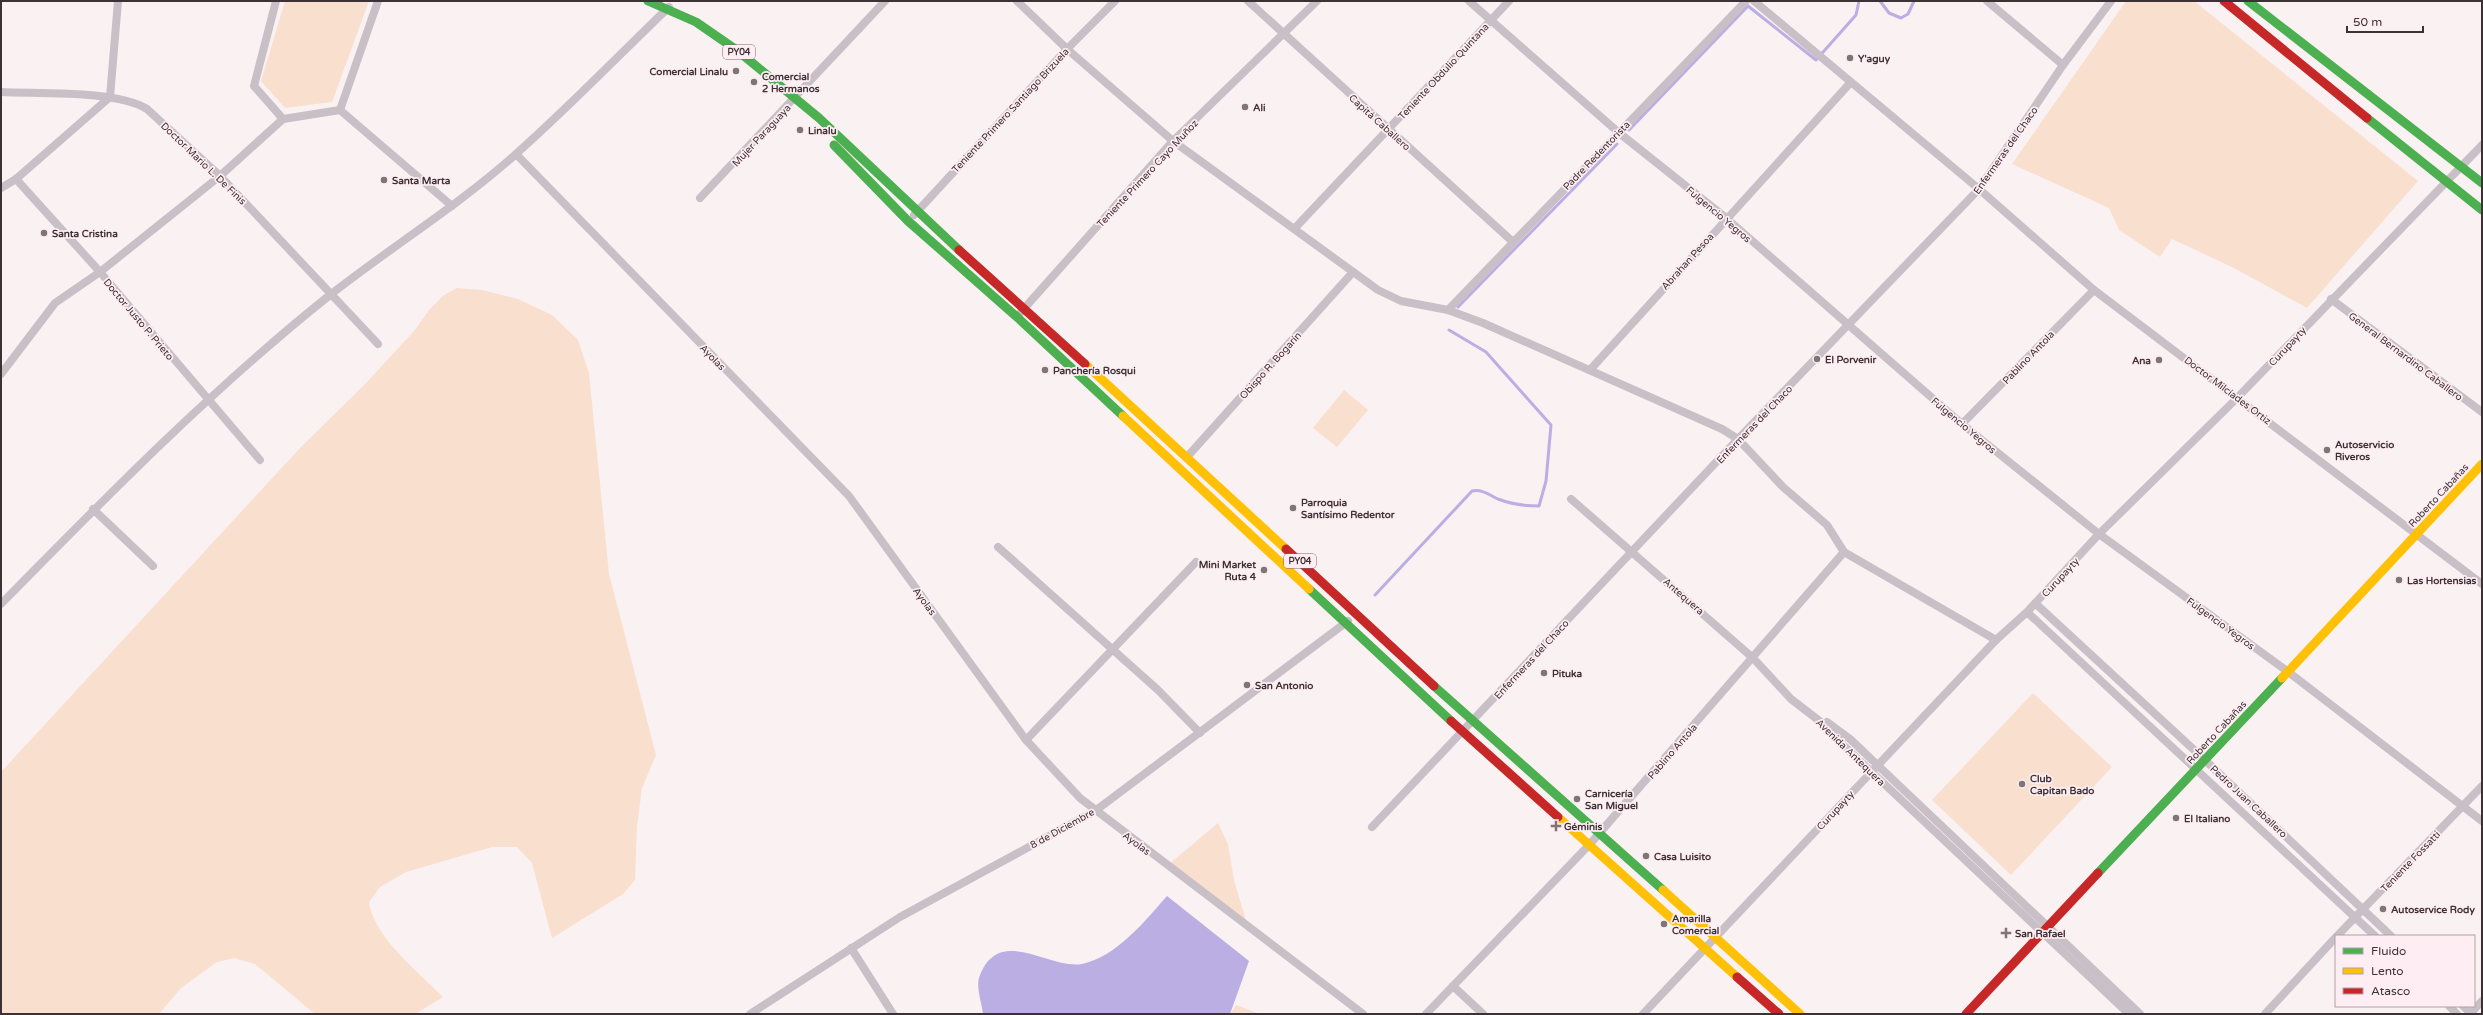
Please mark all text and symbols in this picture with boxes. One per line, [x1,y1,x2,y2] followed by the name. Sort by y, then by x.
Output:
[2347,8,2423,34] scale bar
[2353,15,2382,29] text: 50 m
[1396,21,1492,122] street label: Teniente Obdulio Quintana
[723,45,755,59] road number: PY04
[950,46,1072,176] street label: Teniente Primero Santiago Brizuela
[1845,53,1855,63] marker: Y'aguy
[1858,53,1891,65] place label: Y'aguy
[650,66,728,78] place label: Comercial Linalu
[731,66,741,76] marker: Comercial Linalu
[762,71,820,95] place label: Comercial 2 Hermanos
[749,77,759,87] marker: Comercial 2 Hermanos
[1346,92,1412,153] street label: Capitá Caballero
[730,102,794,169] street label: Mujer Paraguaya
[1240,102,1250,112] marker: Ali
[1253,102,1266,114] place label: Ali
[1971,105,2041,197] street label: Enfermeras del Chaco
[1095,117,1201,230] street label: Teniente Primero Cayo Muñoz
[1561,119,1633,193] street label: Padre Redentorista
[158,120,248,208] street label: Doctor Mario L. De Finis
[795,125,805,135] marker: Linalu
[808,125,837,137] place label: Linalu
[379,175,389,185] marker: Santa Marta
[392,175,451,187] place label: Santa Marta
[1683,184,1753,246] street label: Fulgencio Yegros
[39,228,49,238] marker: Santa Cristina
[52,228,118,240] place label: Santa Cristina
[1659,231,1716,293] street label: Abrahan Pesoa
[101,277,176,363] street label: Doctor Justo P. Prieto
[2346,310,2465,404] street label: General Bernardino Caballero
[2266,324,2309,369] street label: Curupayty
[2000,329,2057,387] street label: Pablino Antola
[1237,330,1304,402] street label: Obispo R. Bogarín
[697,342,728,373] street label: Ayolas
[1812,354,1822,364] marker: El Porvenir
[1825,354,1876,366] place label: El Porvenir
[2182,354,2273,427] street label: Doctor Milcíades Ortiz
[2132,355,2151,367] place label: Ana
[2154,355,2164,365] marker: Ana
[1040,365,1050,375] marker: Panchería Rosqui
[1053,365,1136,377] place label: Panchería Rosqui
[1714,383,1795,466] street label: Enfermeras del Chaco
[1928,395,1998,457] street label: Fulgencio Yegros
[2335,439,2394,463] place label: Autoservicio Riveros
[2322,445,2332,455] marker: Autoservicio Riveros
[2406,461,2471,530] street label: Roberto Cabañas
[1301,497,1395,521] place label: Parroquia Santísimo Redentor
[1288,503,1298,513] marker: Parroquia Santísimo Redentor
[1284,554,1316,568] road number: PY04
[2039,555,2082,600] street label: Curupayty
[1199,559,1257,583] place label: Mini Market Ruta 4
[1259,565,1269,575] marker: Mini Market Ruta 4
[2394,575,2404,585] marker: Las Hortensias
[2407,575,2477,587] place label: Las Hortensias
[1660,576,1706,618] street label: Antequera
[910,585,938,618] street label: Ayolas
[2184,595,2257,653] street label: Fulgencio Yegros
[1492,618,1572,702] street label: Enfermeras del Chaco
[1539,668,1549,678] marker: Pituka
[1552,668,1582,680] place label: Pituka
[1242,680,1252,690] marker: San Antonio
[1255,680,1313,692] place label: San Antonio
[2184,698,2249,767] street label: Roberto Cabañas
[1813,717,1887,789] street label: Avenida Antequera
[1645,722,1700,782] street label: Pablino Antola
[2207,763,2289,841] street label: Pedro Juan Caballero
[2030,773,2094,797] place label: Club Capitan Bado
[2017,779,2027,789] marker: Club Capitan Bado
[1585,788,1638,812] place label: Carnicería San Miguel
[1814,788,1857,833] street label: Curupayty
[1572,794,1582,804] marker: Carnicería San Miguel
[1028,806,1097,851] street label: 8 de Diciembre
[2171,813,2181,823] marker: El Italiano
[2184,813,2230,825] place label: El Italiano
[1551,821,1561,831] marker: Géminis
[1564,821,1602,833] place label: Géminis
[2379,829,2443,895] street label: Teniente Fossatti
[1120,830,1153,858] street label: Ayolas
[1641,851,1651,861] marker: Casa Luisito
[1654,851,1711,863] place label: Casa Luisito
[2378,904,2388,914] marker: Autoservice Rody
[2391,904,2475,916] place label: Autoservice Rody
[1672,913,1719,937] place label: Amarilla Comercial
[1659,919,1669,929] marker: Amarilla Comercial
[2000,927,2012,939] marker: San Rafael
[2015,928,2066,940] place label: San Rafael
[2335,935,2475,1007] legend
[2371,944,2406,958] text: Fluido
[2371,964,2404,978] text: Lento
[2371,984,2410,998] text: Atasco

